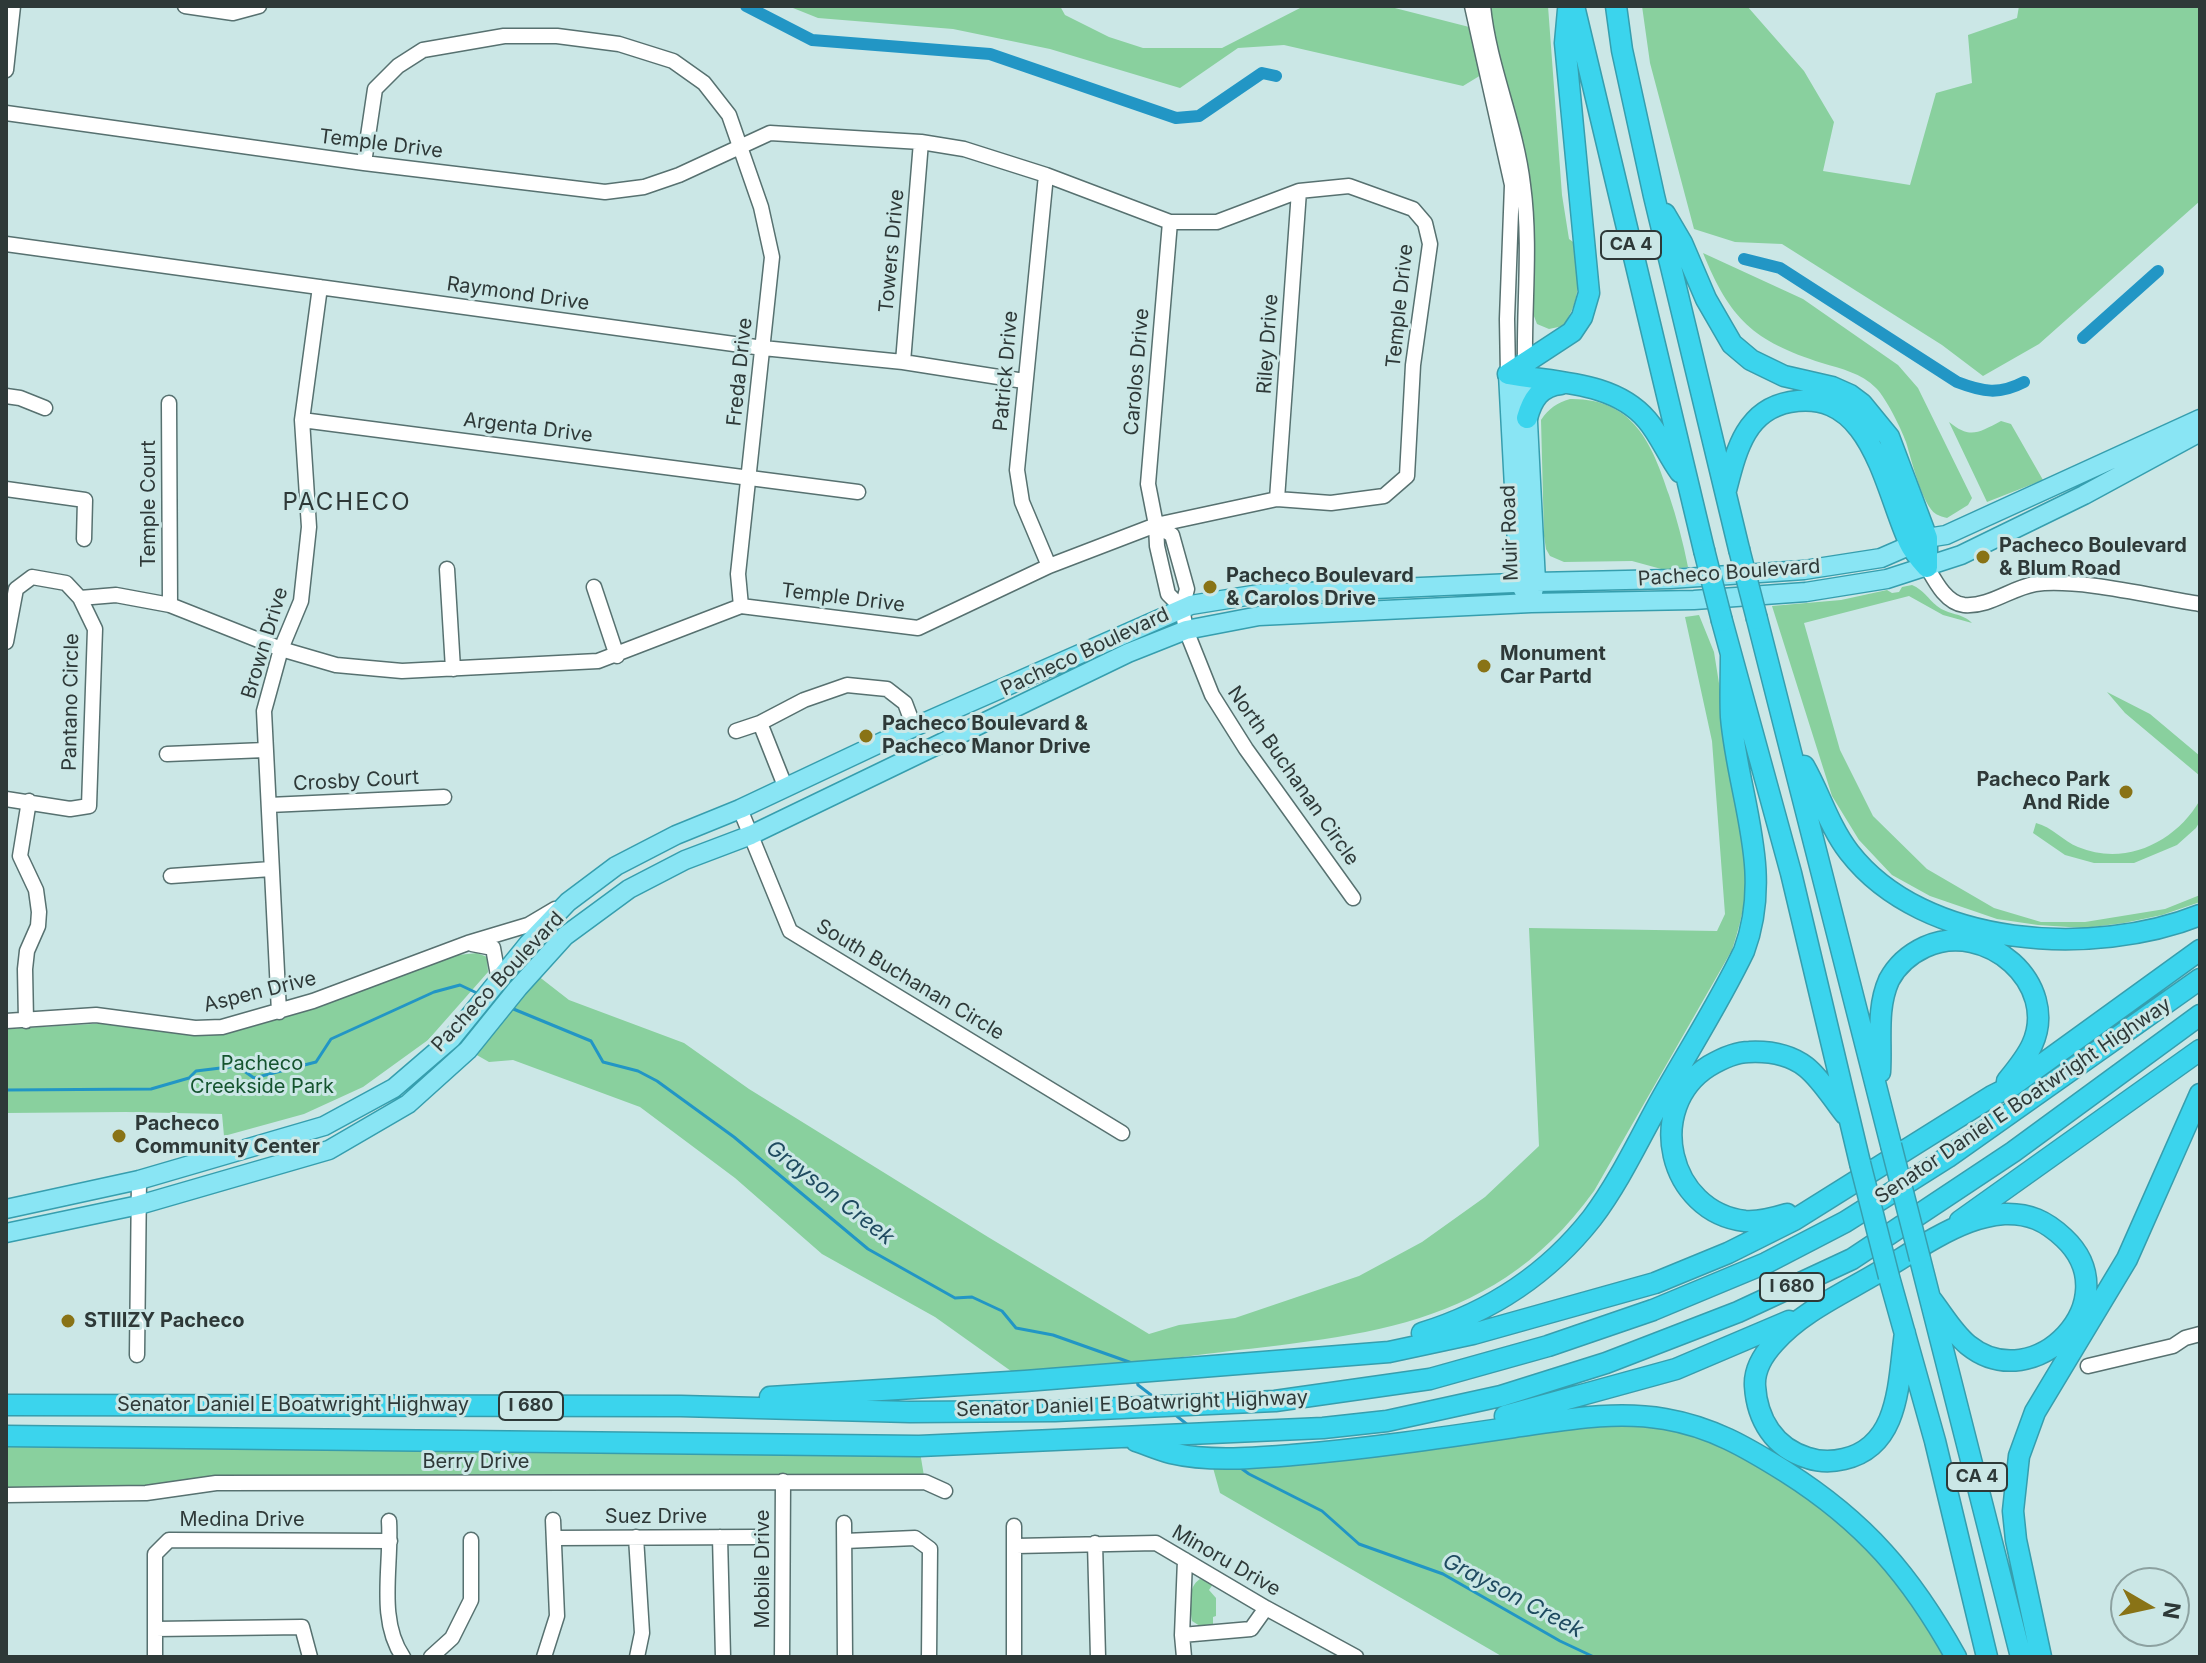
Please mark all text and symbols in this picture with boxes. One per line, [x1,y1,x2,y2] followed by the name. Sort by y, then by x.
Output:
[318,125,444,163] street label: Temple Drive
[875,188,909,314] street label: Towers Drive
[1601,231,1661,259] road number: CA 4
[1382,243,1418,369] street label: Temple Drive
[445,272,591,316] street label: Raymond Drive
[1253,293,1283,395] street label: Riley Drive
[1119,307,1155,437] street label: Carolos Drive
[989,310,1023,432] street label: Patrick Drive
[722,317,758,427] street label: Freda Drive
[462,408,594,448] street label: Argenta Drive
[137,440,161,568] street label: Temple Court
[1496,485,1524,581] street label: Muir Road
[283,489,411,517] district label: PACHECO
[1999,534,2187,581] place label: Pacheco Boulevard & Blum Road
[1974,548,1992,566] marker: Pacheco Boulevard & Blum Road
[1637,555,1821,591] street label: Pacheco Boulevard
[1226,564,1414,611] place label: Pacheco Boulevard & Carolos Drive
[1201,578,1219,596] marker: Pacheco Boulevard & Carolos Drive
[780,579,906,617] street label: Temple Drive
[237,584,293,702] street label: Brown Drive
[997,602,1173,702] street label: Pacheco Boulevard
[58,633,84,771] street label: Pantano Circle
[1500,642,1606,689] place label: Monument Car Partd
[1475,657,1493,675] marker: Monument Car Partd
[1222,682,1364,870] street label: North Buchanan Circle
[882,712,1091,759] place label: Pacheco Boulevard & Pacheco Manor Drive
[857,727,875,745] marker: Pacheco Boulevard & Pacheco Manor Drive
[293,766,419,796] street label: Crosby Court
[1976,768,2110,815] place label: Pacheco Park And Ride
[2117,783,2135,801] marker: Pacheco Park And Ride
[427,907,569,1057] street label: Pacheco Boulevard
[812,914,1008,1046] street label: South Buchanan Circle
[201,966,319,1018] street label: Aspen Drive
[1870,993,2176,1209] street label: Senator Daniel E Boatwright Highway
[190,1052,334,1099] park label: Pacheco Creekside Park
[135,1112,320,1159] place label: Pacheco Community Center
[110,1127,128,1145] marker: Pacheco Community Center
[761,1135,899,1251] water label: Grayson Creek
[1760,1273,1824,1301] road number: I 680
[84,1309,244,1333] place label: STIIIZY Pacheco
[59,1312,77,1330] marker: STIIIZY Pacheco
[956,1386,1308,1422] street label: Senator Daniel E Boatwright Highway
[499,1392,563,1420] road number: I 680
[117,1393,469,1417] street label: Senator Daniel E Boatwright Highway
[423,1450,529,1474] street label: Berry Drive
[1947,1463,2007,1491] road number: CA 4
[605,1505,707,1529] street label: Suez Drive
[179,1508,305,1532] street label: Medina Drive
[751,1510,775,1628] street label: Mobile Drive
[1167,1520,1285,1602] street label: Minoru Drive
[1438,1548,1588,1644] water label: Grayson Creek
[2110,1567,2190,1647] north arrow
[2158,1600,2186,1621] text: N

